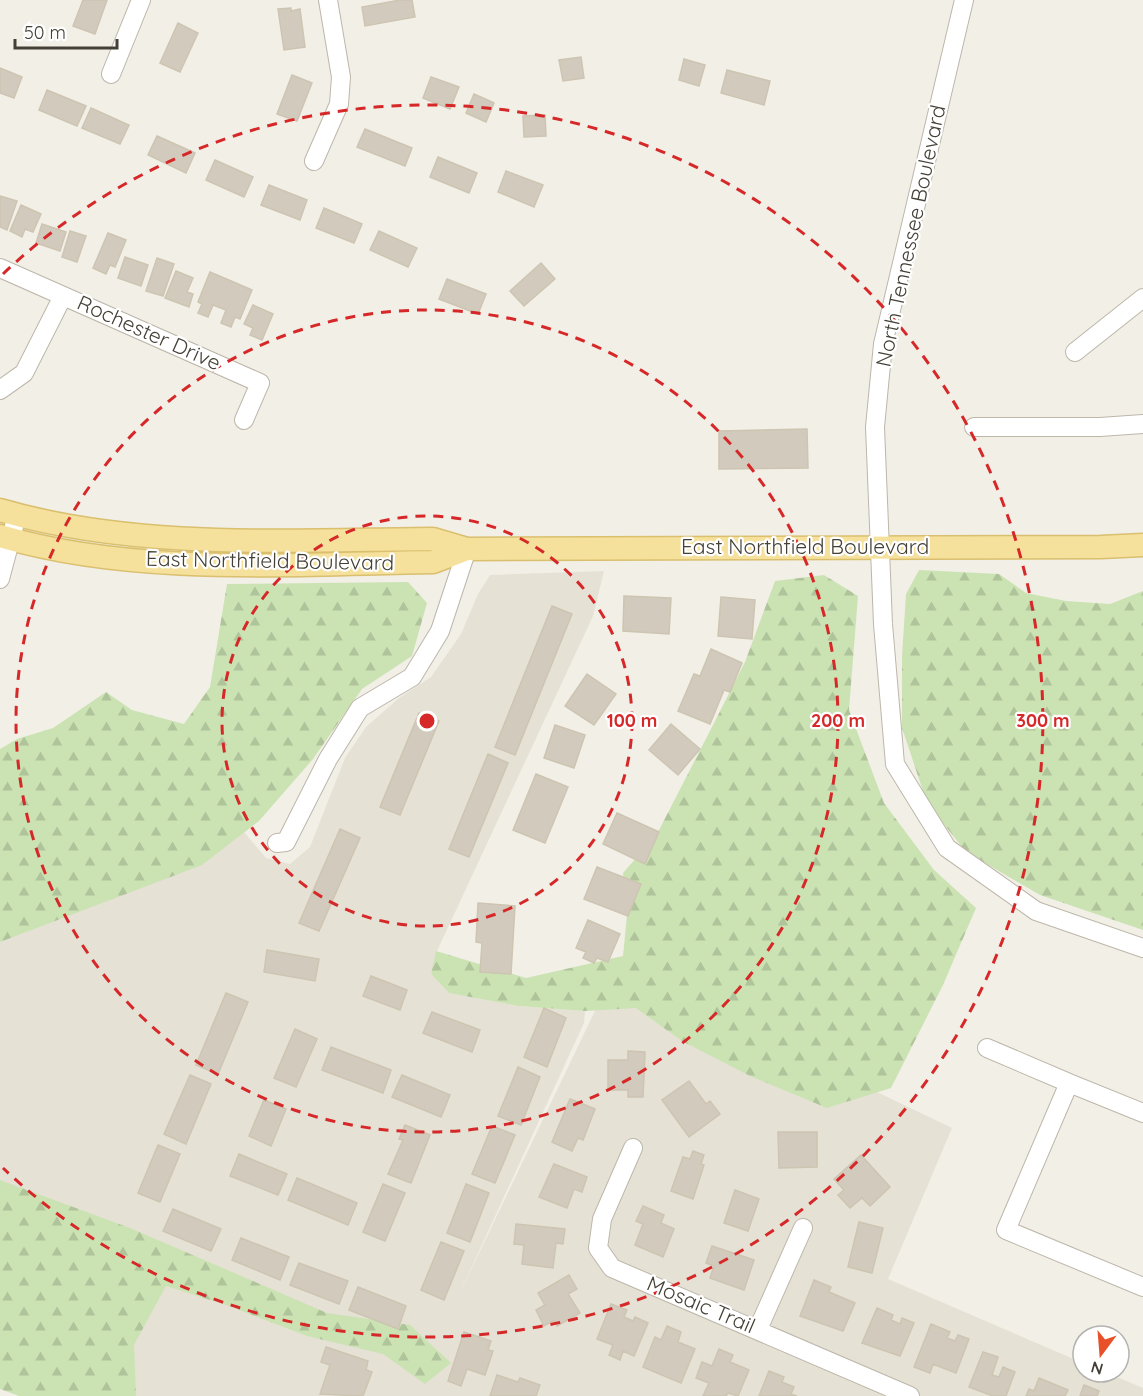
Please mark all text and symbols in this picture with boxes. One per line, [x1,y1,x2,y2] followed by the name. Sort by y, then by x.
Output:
[15,12,117,50] scale bar
[24,21,66,44] text: 50 m
[870,103,950,369] street label: North Tennessee Boulevard
[74,289,225,375] street label: Rochester Drive
[681,533,929,559] street label: East Northfield Boulevard
[146,545,394,575] street label: East Northfield Boulevard
[607,709,657,732] text: 100 m
[811,709,865,732] text: 200 m
[1016,709,1070,732] text: 300 m
[417,711,437,731] centre of rings
[643,1270,759,1339] street label: Mosaic Trail
[1071,1324,1131,1384] north arrow
[1088,1357,1105,1380] text: N

